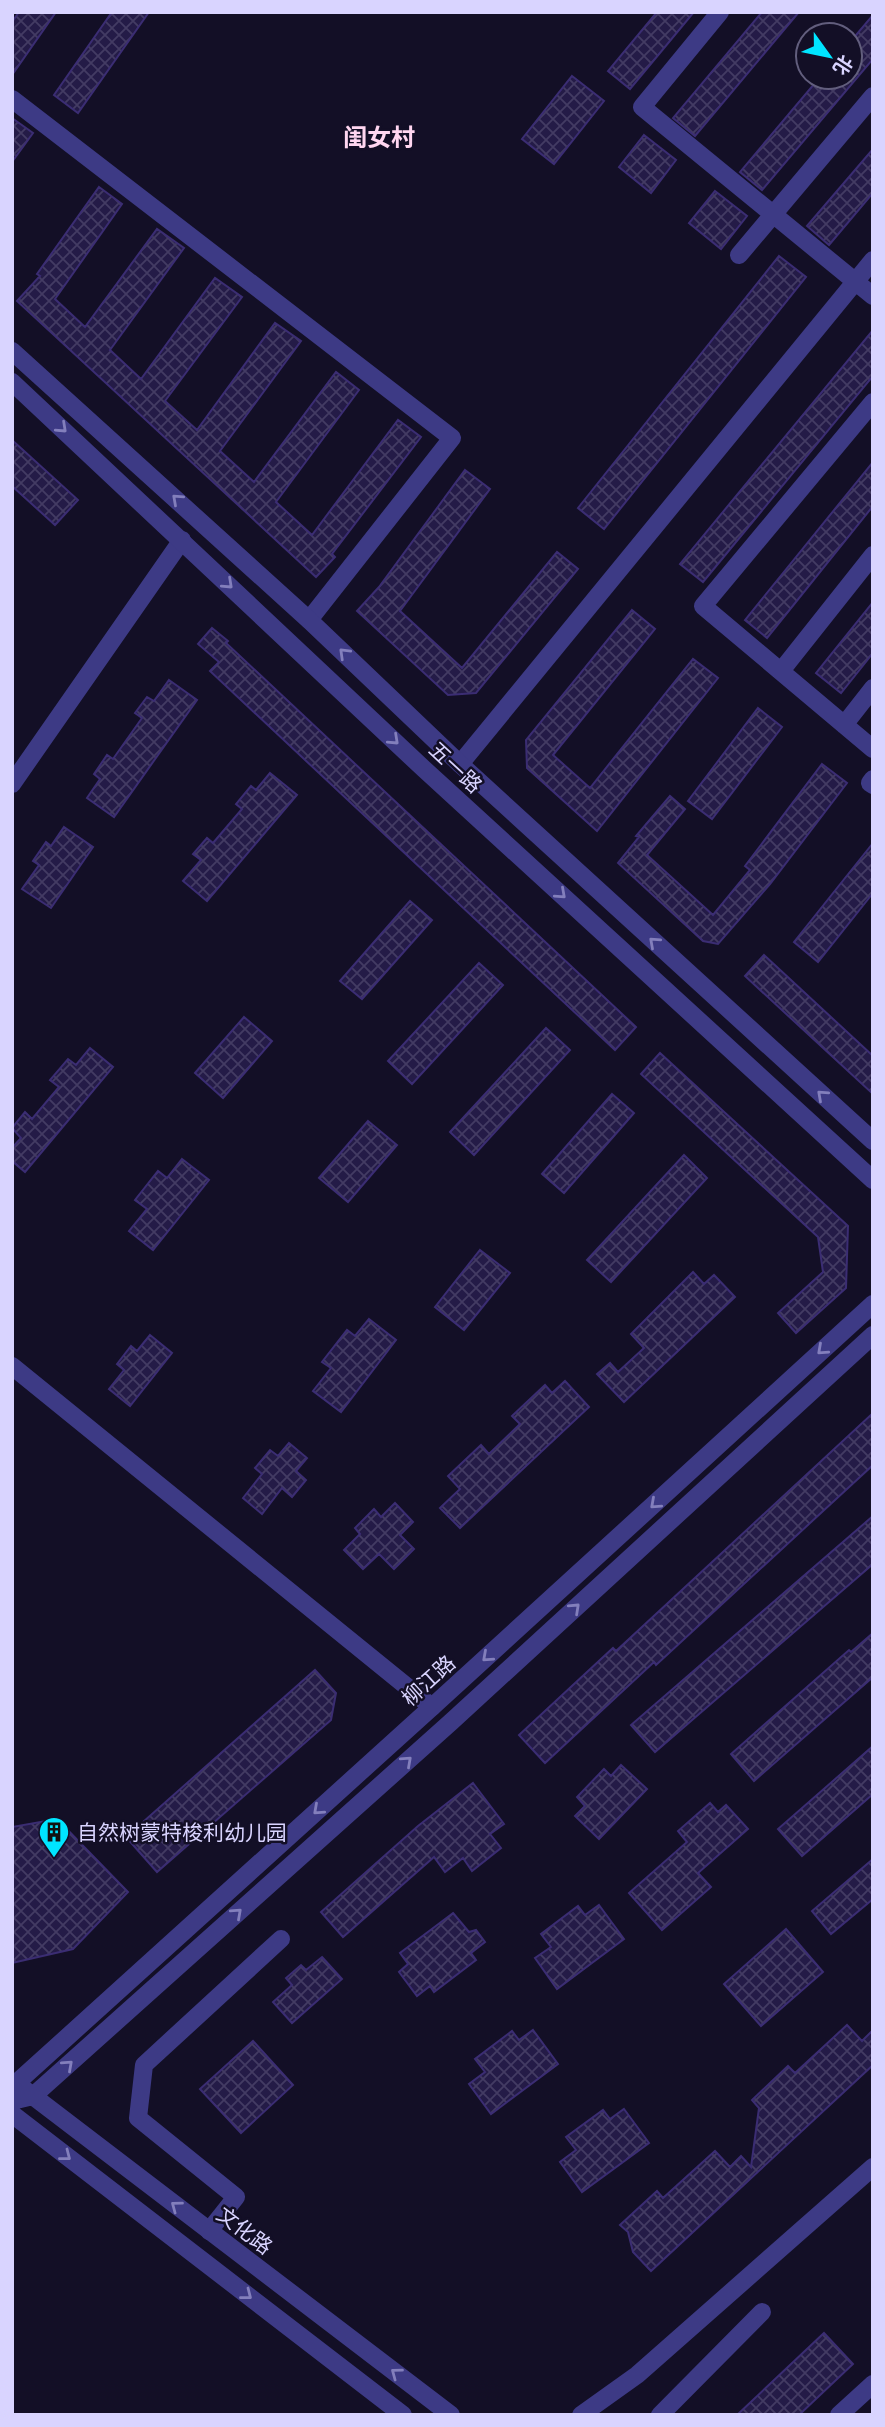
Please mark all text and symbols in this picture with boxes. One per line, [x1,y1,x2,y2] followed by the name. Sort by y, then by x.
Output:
[794,21,864,91] north arrow
[827,50,859,80] text: 北
[343,120,415,153] district label: 闺女村
[54,420,67,433] one-way arrow
[172,495,185,508] one-way arrow
[220,575,233,588] one-way arrow
[340,649,353,662] one-way arrow
[386,732,399,745] one-way arrow
[423,735,489,799] street label: 五一路
[553,886,566,898] one-way arrow
[649,938,662,950] one-way arrow
[817,1091,830,1103] one-way arrow
[817,1342,830,1354] one-way arrow
[650,1495,663,1508] one-way arrow
[567,1604,580,1616] one-way arrow
[395,1649,461,1711] street label: 柳江路
[482,1649,495,1662] one-way arrow
[399,1757,412,1769] one-way arrow
[313,1802,326,1814] one-way arrow
[37,1815,71,1859] building icon: 自然树蒙特梭利幼儿园
[77,1818,287,1846] place label: 自然树蒙特梭利幼儿园
[229,1909,242,1921] one-way arrow
[60,2061,73,2073] one-way arrow
[59,2147,71,2160] one-way arrow
[211,2200,279,2260] street label: 文化路
[172,2201,184,2214] one-way arrow
[239,2286,251,2299] one-way arrow
[392,2369,404,2382] one-way arrow

